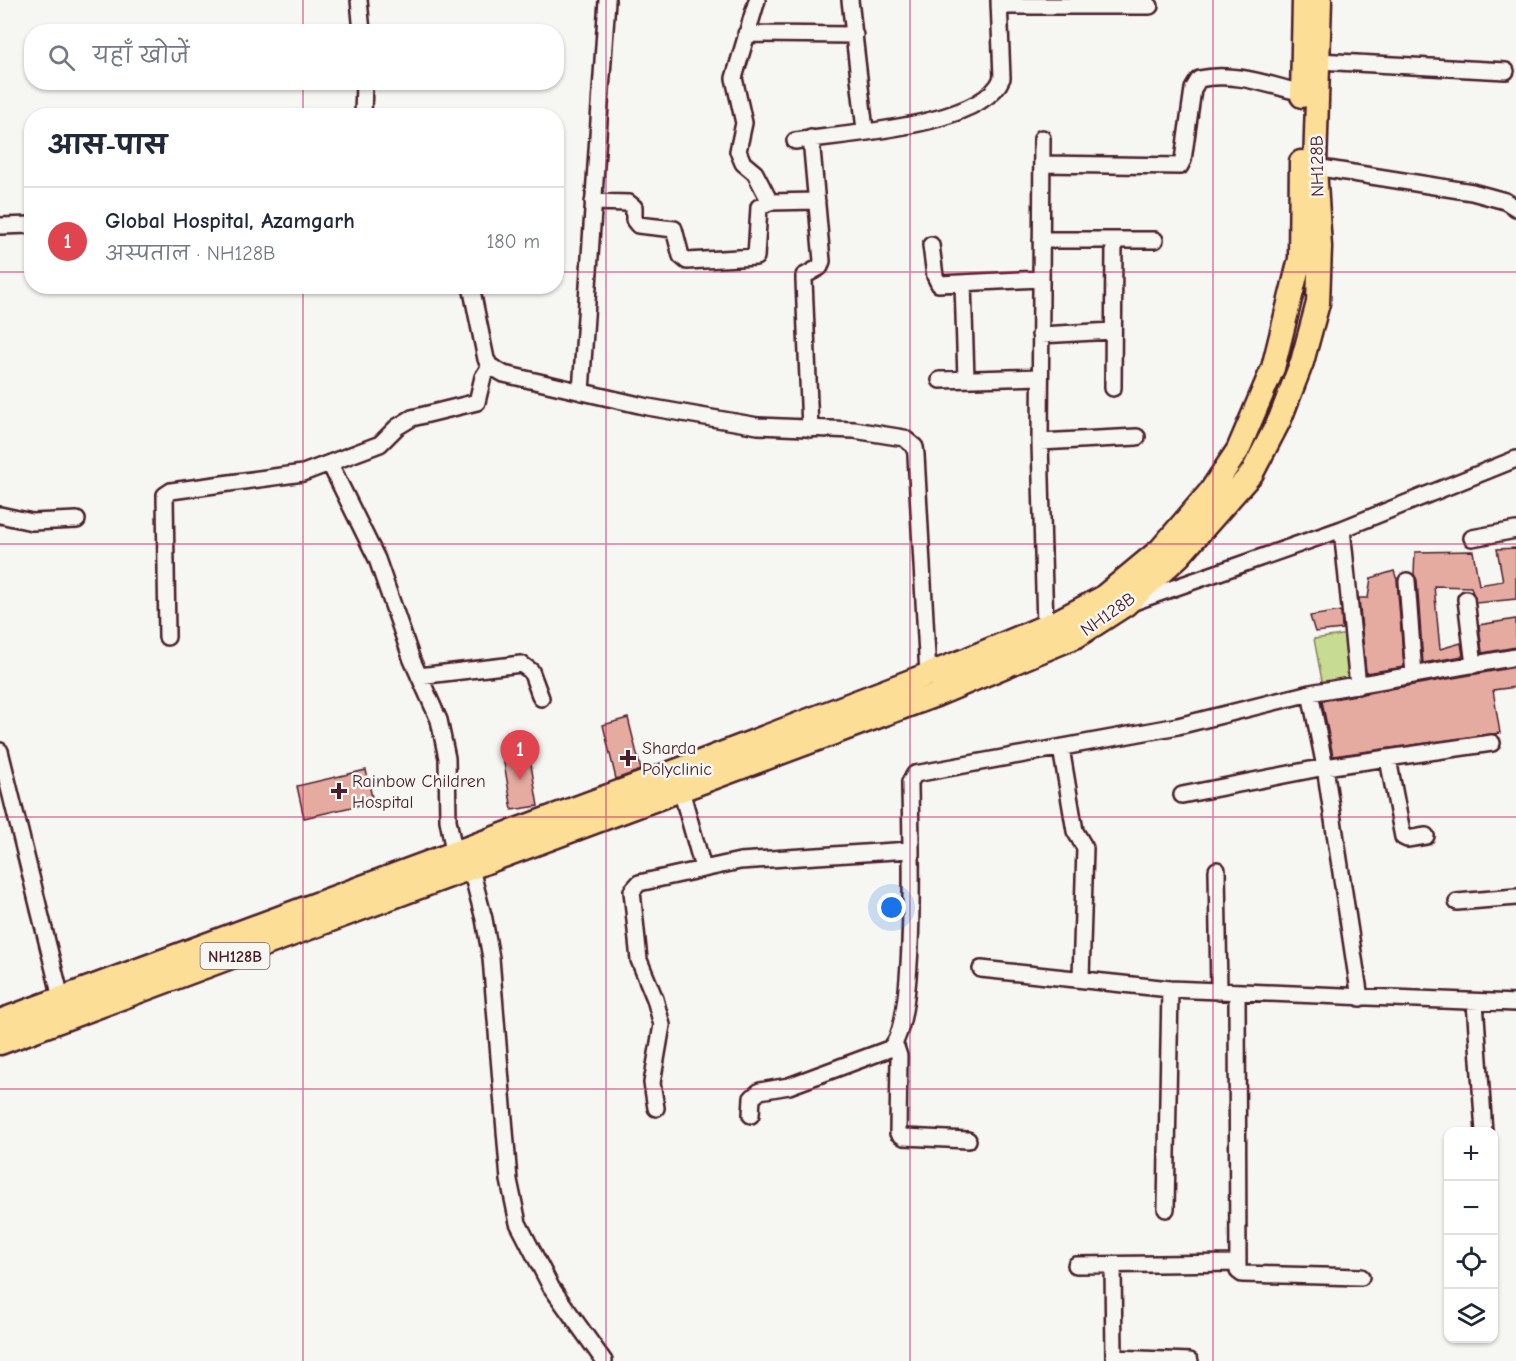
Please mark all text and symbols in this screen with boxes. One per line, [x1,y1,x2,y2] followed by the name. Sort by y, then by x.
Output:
[24,24,564,90] search box
[45,41,78,74] icon: search
[93,43,189,69] text: यहाँ खोजें
[48,131,167,161] text: आस-पास
[1306,135,1329,197] street label: NH128B
[105,208,355,234] text: Global Hospital, Azamgarh
[64,230,71,253] text: 1
[486,230,540,253] text: 180 m
[105,242,275,265] text: अस्पताल · NH128B
[1077,588,1140,641] street label: NH128B
[500,730,540,780] pin: 1
[642,738,712,780] place label: Sharda Polyclinic
[619,749,637,767] marker: Sharda Polyclinic
[352,771,486,813] place label: Rainbow Children Hospital
[330,782,348,800] marker: Rainbow Children Hospital
[877,893,906,922] your location
[200,943,270,969] road number: NH128B
[1444,1127,1498,1343] map controls
[1444,1127,1498,1181] button: +
[1444,1181,1498,1235] button: −
[1444,1235,1498,1289] button: locate
[1444,1289,1498,1343] button: layers

